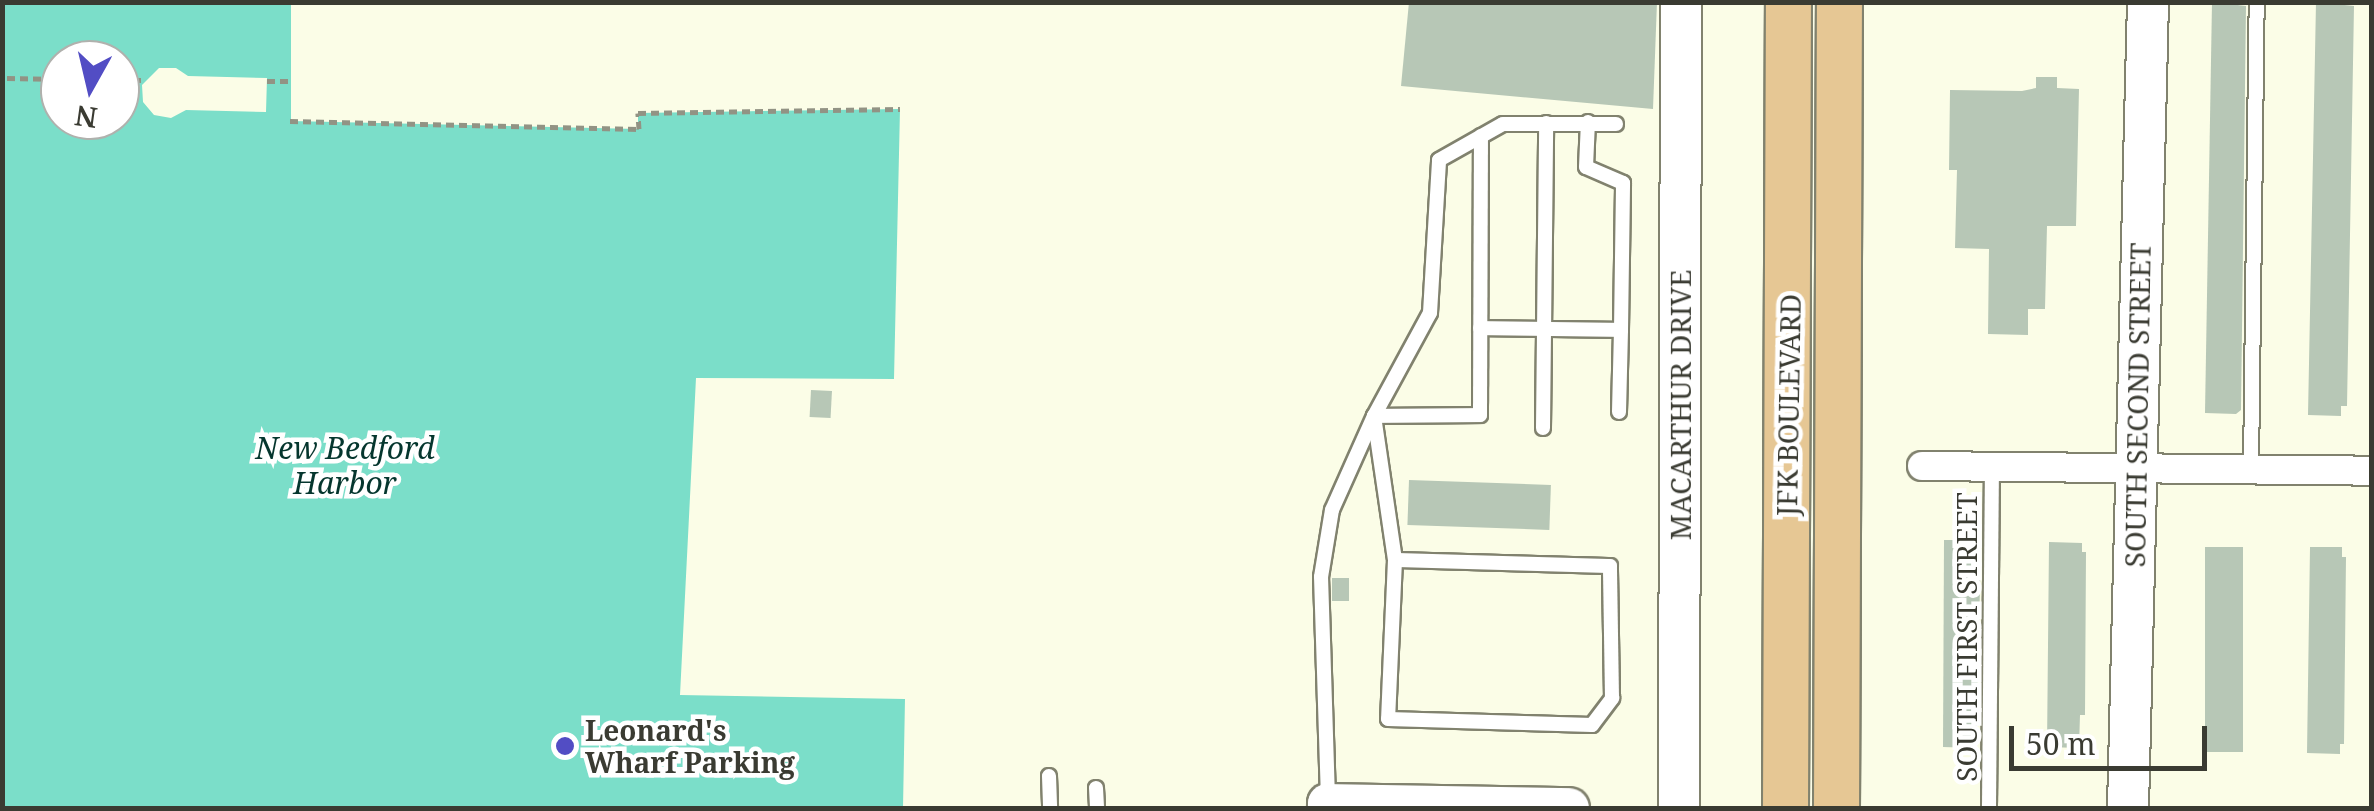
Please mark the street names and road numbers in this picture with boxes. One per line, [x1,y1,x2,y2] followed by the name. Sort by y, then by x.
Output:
[2117,242,2157,568] street label: SOUTH SECOND STREET
[1663,270,1697,540] street label: MACARTHUR DRIVE
[1769,294,1807,516] street label: JFK BOULEVARD
[1949,492,1983,782] street label: SOUTH FIRST STREET

